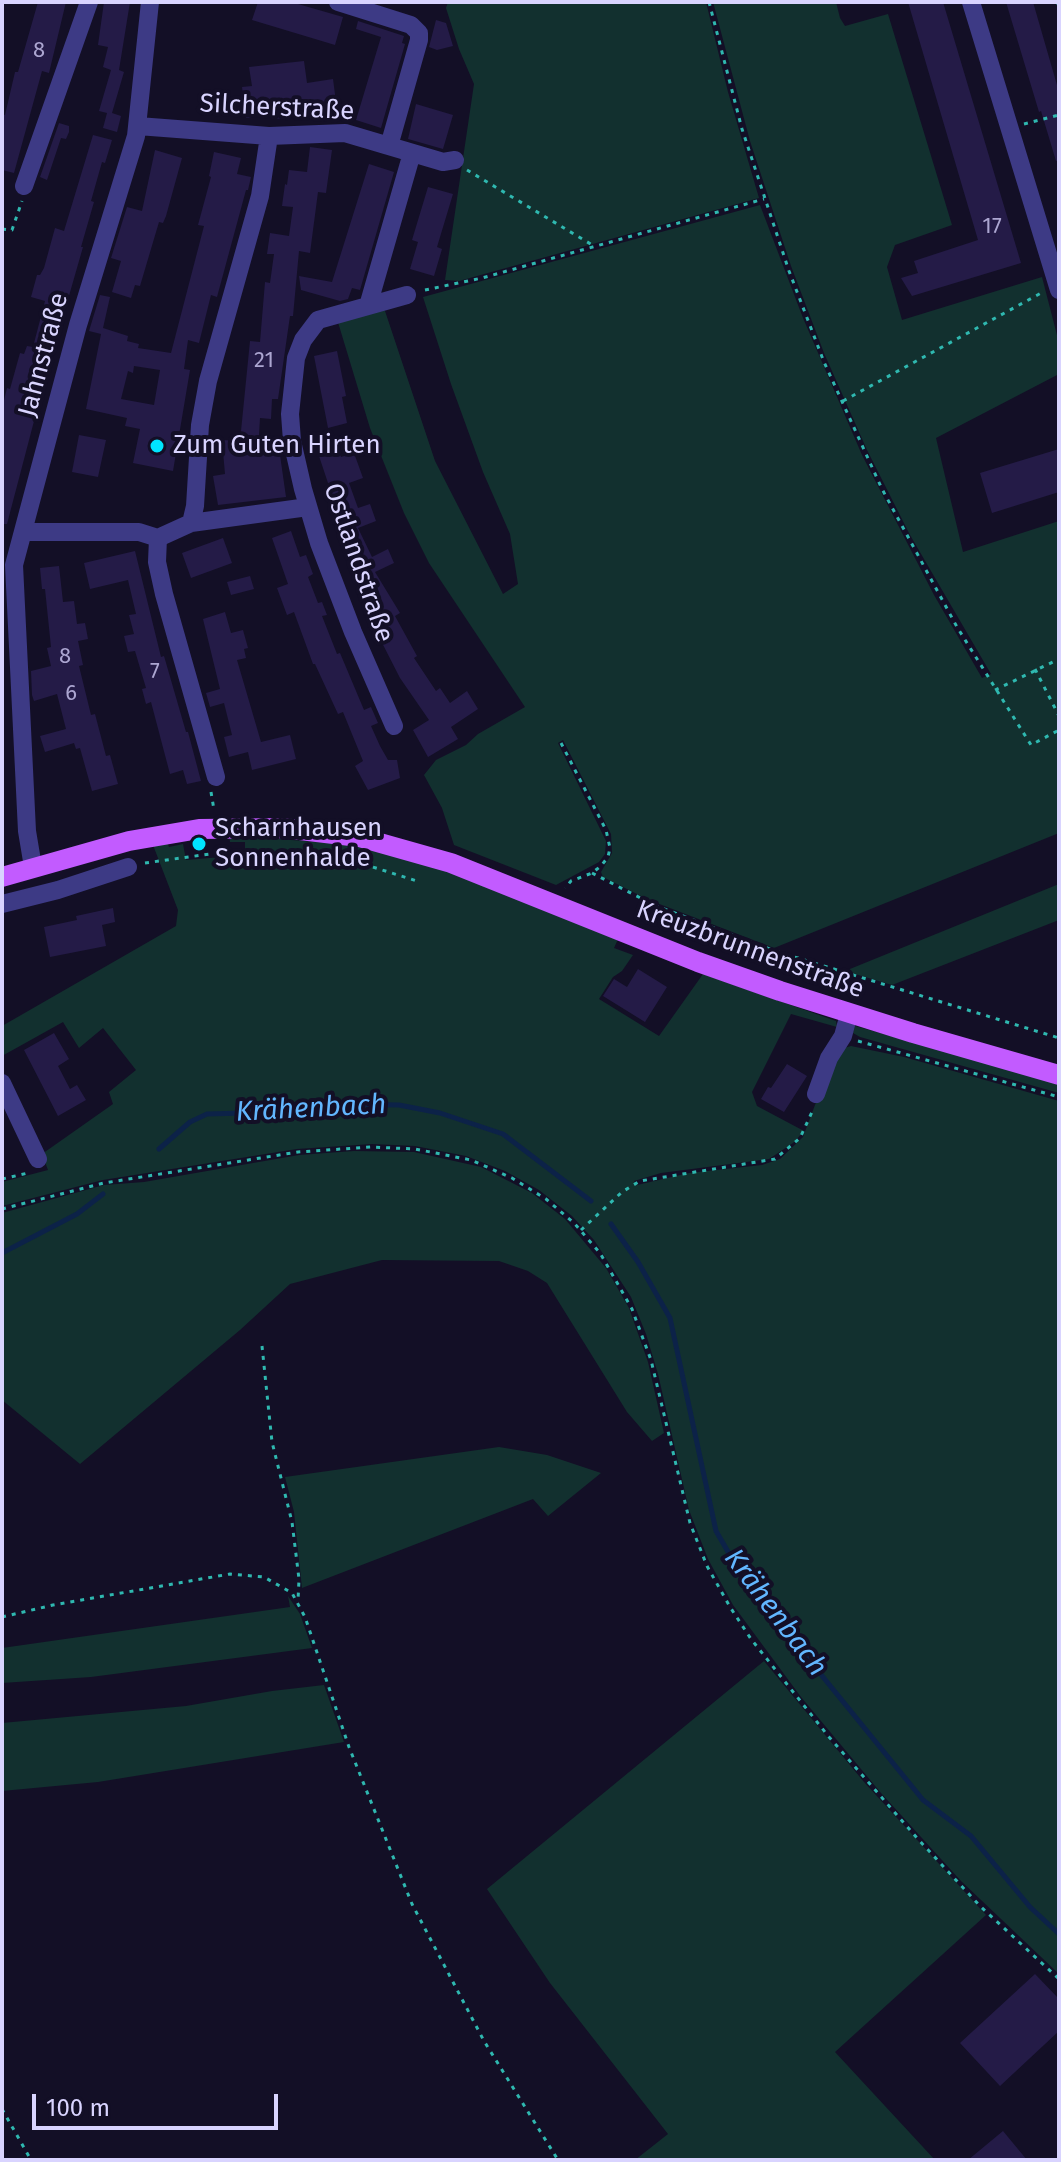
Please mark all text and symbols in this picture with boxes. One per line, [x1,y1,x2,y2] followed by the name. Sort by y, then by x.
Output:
[33,38,45,64] house number: 8
[199,88,355,128] street label: Silcherstraße
[982,214,1002,240] house number: 17
[13,290,75,420] street label: Jahnstraße
[254,348,274,374] house number: 21
[173,430,381,462] place label: Zum Guten Hirten
[148,437,166,455] marker: Zum Guten Hirten
[316,479,400,647] street label: Ostlandstraße
[59,644,71,670] house number: 8
[150,659,160,685] house number: 7
[65,681,77,707] house number: 6
[215,813,382,874] place label: Scharnhausen Sonnenhalde
[190,835,208,853] marker: Scharnhausen Sonnenhalde
[632,894,868,1006] street label: Kreuzbrunnenstraße
[235,1088,387,1130] water label: Krähenbach
[716,1543,834,1683] water label: Krähenbach
[36,2078,282,2128] scale bar
[46,2094,110,2122] text: 100 m

